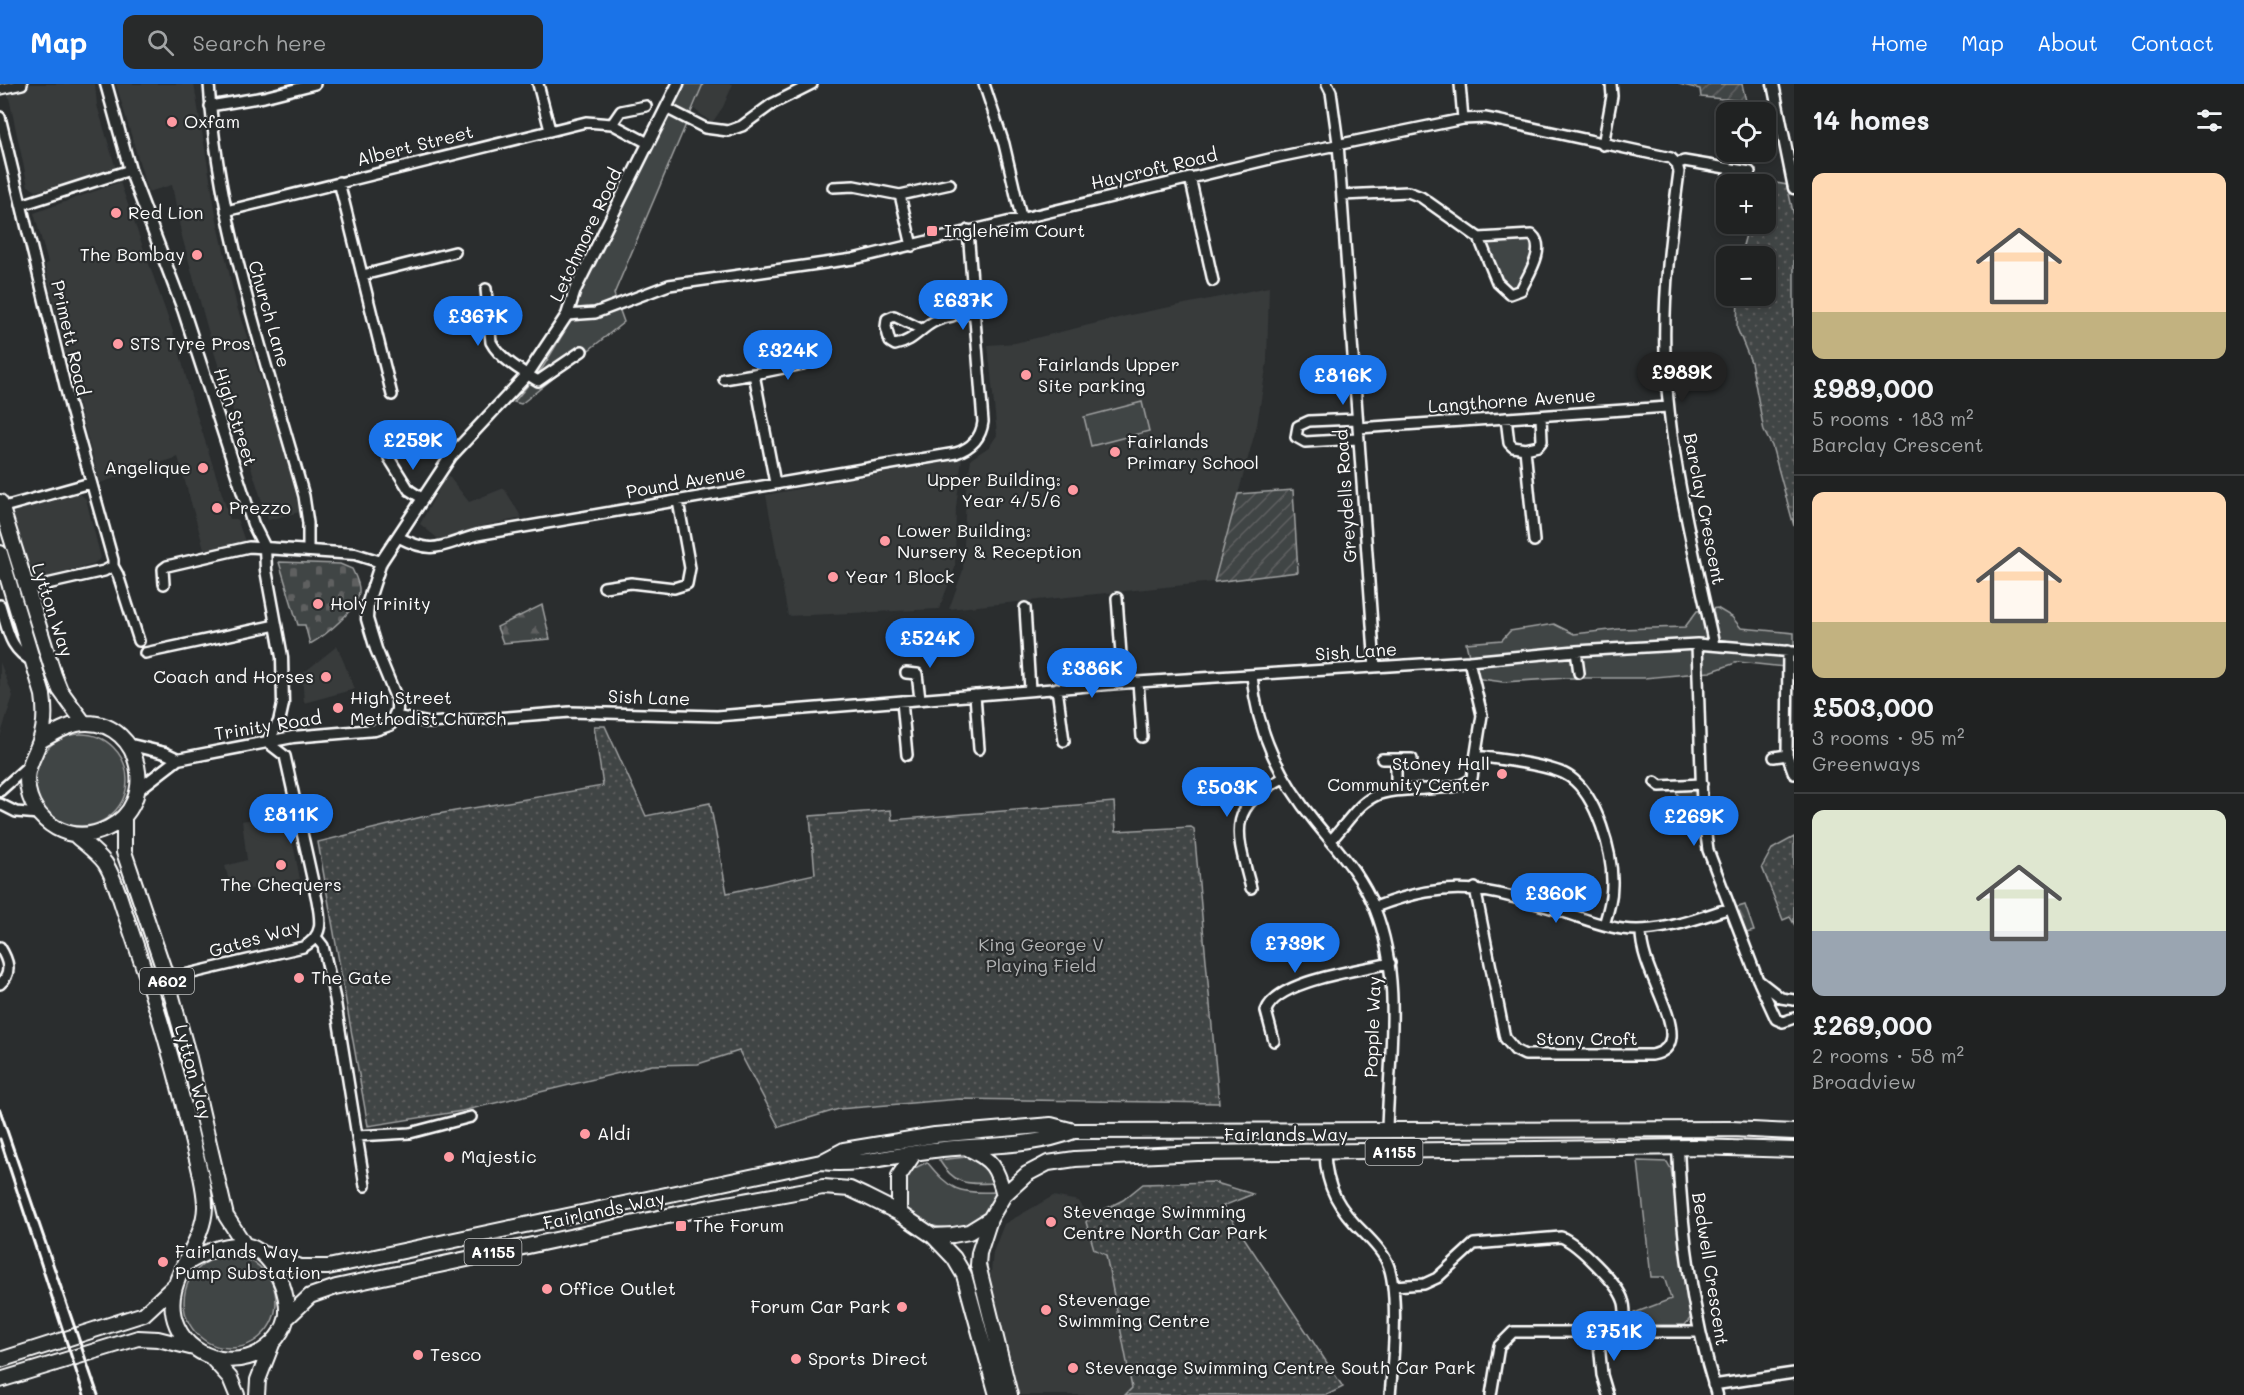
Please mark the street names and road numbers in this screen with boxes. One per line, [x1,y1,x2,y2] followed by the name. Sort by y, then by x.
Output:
[354,119,476,171] street label: Albert Street
[1088,142,1219,194] street label: Haycroft Road
[544,164,627,305] street label: Letchmore Road
[243,257,297,370] street label: Church Lane
[46,278,96,398] street label: Primett Road
[209,364,263,469] street label: High Street
[1427,382,1597,418] street label: Langthorne Avenue
[1328,428,1362,564] street label: Greydells Road
[1678,431,1731,587] street label: Barclay Crescent
[624,459,747,503] street label: Pound Avenue
[26,560,79,660] street label: Lytton Way
[1314,636,1398,666] street label: Sish Lane
[608,684,690,710] street label: Sish Lane
[213,705,323,745] street label: Trinity Road
[206,913,303,963] street label: Gates Way
[140,968,194,994] road number: A602
[1358,976,1386,1078] street label: Popple Way
[170,1022,218,1122] street label: Lytton Way
[1536,1026,1638,1050] street label: Stony Croft
[1224,1122,1348,1146] street label: Fairlands Way
[1366,1139,1422,1165] road number: A1155
[541,1185,667,1235] street label: Fairlands Way
[1687,1190,1735,1347] street label: Bedwell Crescent
[464,1239,522,1265] road number: A1155

